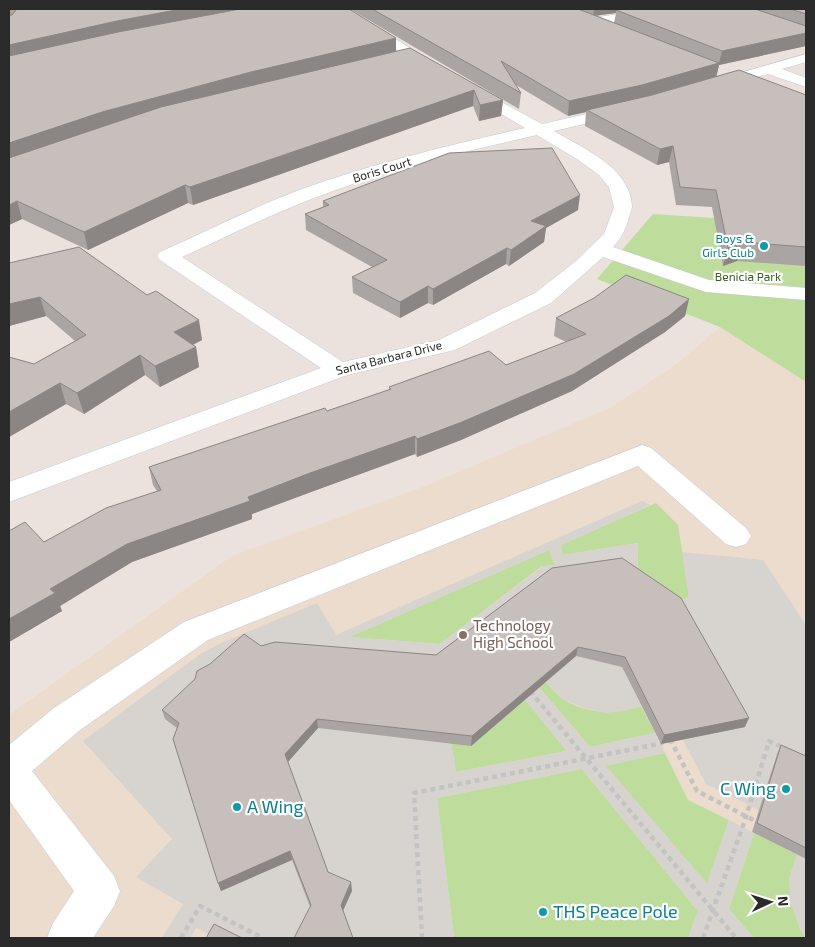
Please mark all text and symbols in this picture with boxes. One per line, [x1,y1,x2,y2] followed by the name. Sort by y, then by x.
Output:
[351,153,413,185] street label: Boris Court
[702,231,754,259] place label: Boys & Girls Club
[758,240,770,252] marker: Boys & Girls Club
[715,269,781,283] park label: Benicia Park
[334,337,443,377] street label: Santa Barbara Drive
[473,616,554,651] place label: Technology High School
[457,629,469,641] marker: Technology High School
[720,777,776,799] place label: C Wing
[780,783,792,795] marker: C Wing
[247,795,304,817] place label: A Wing
[231,801,243,813] marker: A Wing
[745,877,795,927] north arrow
[775,895,792,907] text: N
[553,900,678,922] place label: THS Peace Pole
[537,906,549,918] marker: THS Peace Pole

